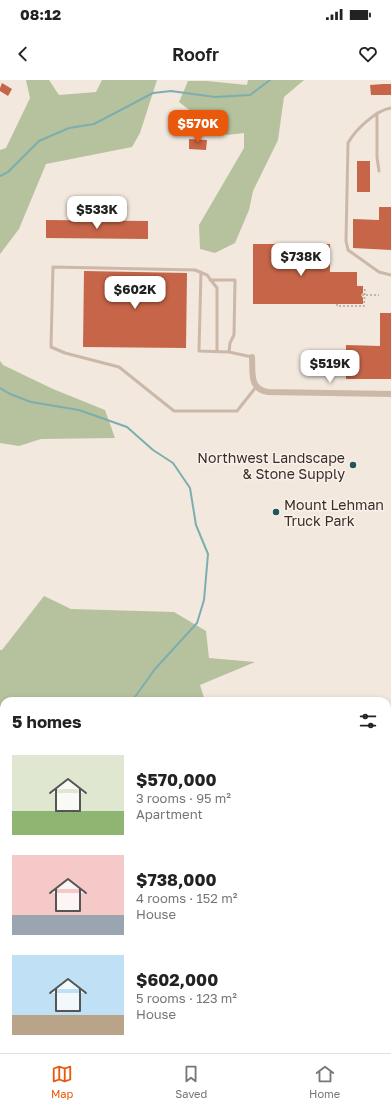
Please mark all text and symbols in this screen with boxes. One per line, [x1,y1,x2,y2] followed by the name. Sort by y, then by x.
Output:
[20,5,61,23] text: 08:12
[12,43,34,65] icon: back
[172,43,219,65] text: Roofr
[357,43,379,65] icon: heart
[170,110,226,144] pin: $570K
[177,115,219,131] text: $570K
[69,196,125,230] pin: $533K
[76,201,118,217] text: $533K
[273,243,329,277] pin: $738K
[280,248,322,264] text: $738K
[107,276,163,310] pin: $602K
[114,281,156,297] text: $602K
[302,350,358,384] pin: $519K
[309,355,351,371] text: $519K
[197,449,345,482] place label: Northwest Landscape & Stone Supply
[348,460,358,470] marker: Northwest Landscape & Stone Supply
[284,496,384,529] place label: Mount Lehman Truck Park
[271,507,281,517] marker: Mount Lehman Truck Park
[357,710,379,732] icon: filters
[12,711,82,732] text: 5 homes
[136,769,217,790] text: $570,000
[44,771,92,819] icon: home
[136,790,231,806] text: 3 rooms · 95 m²
[136,806,203,822] text: Apartment
[136,869,217,890] text: $738,000
[44,871,92,919] icon: home
[136,890,237,906] text: 4 rooms · 152 m²
[136,906,176,922] text: House
[136,969,218,990] text: $602,000
[44,971,92,1019] icon: home
[136,990,237,1006] text: 5 rooms · 123 m²
[136,1006,176,1022] text: House
[51,1063,73,1100] tab: Map
[175,1063,207,1100] tab: Saved
[309,1063,340,1100] tab: Home

